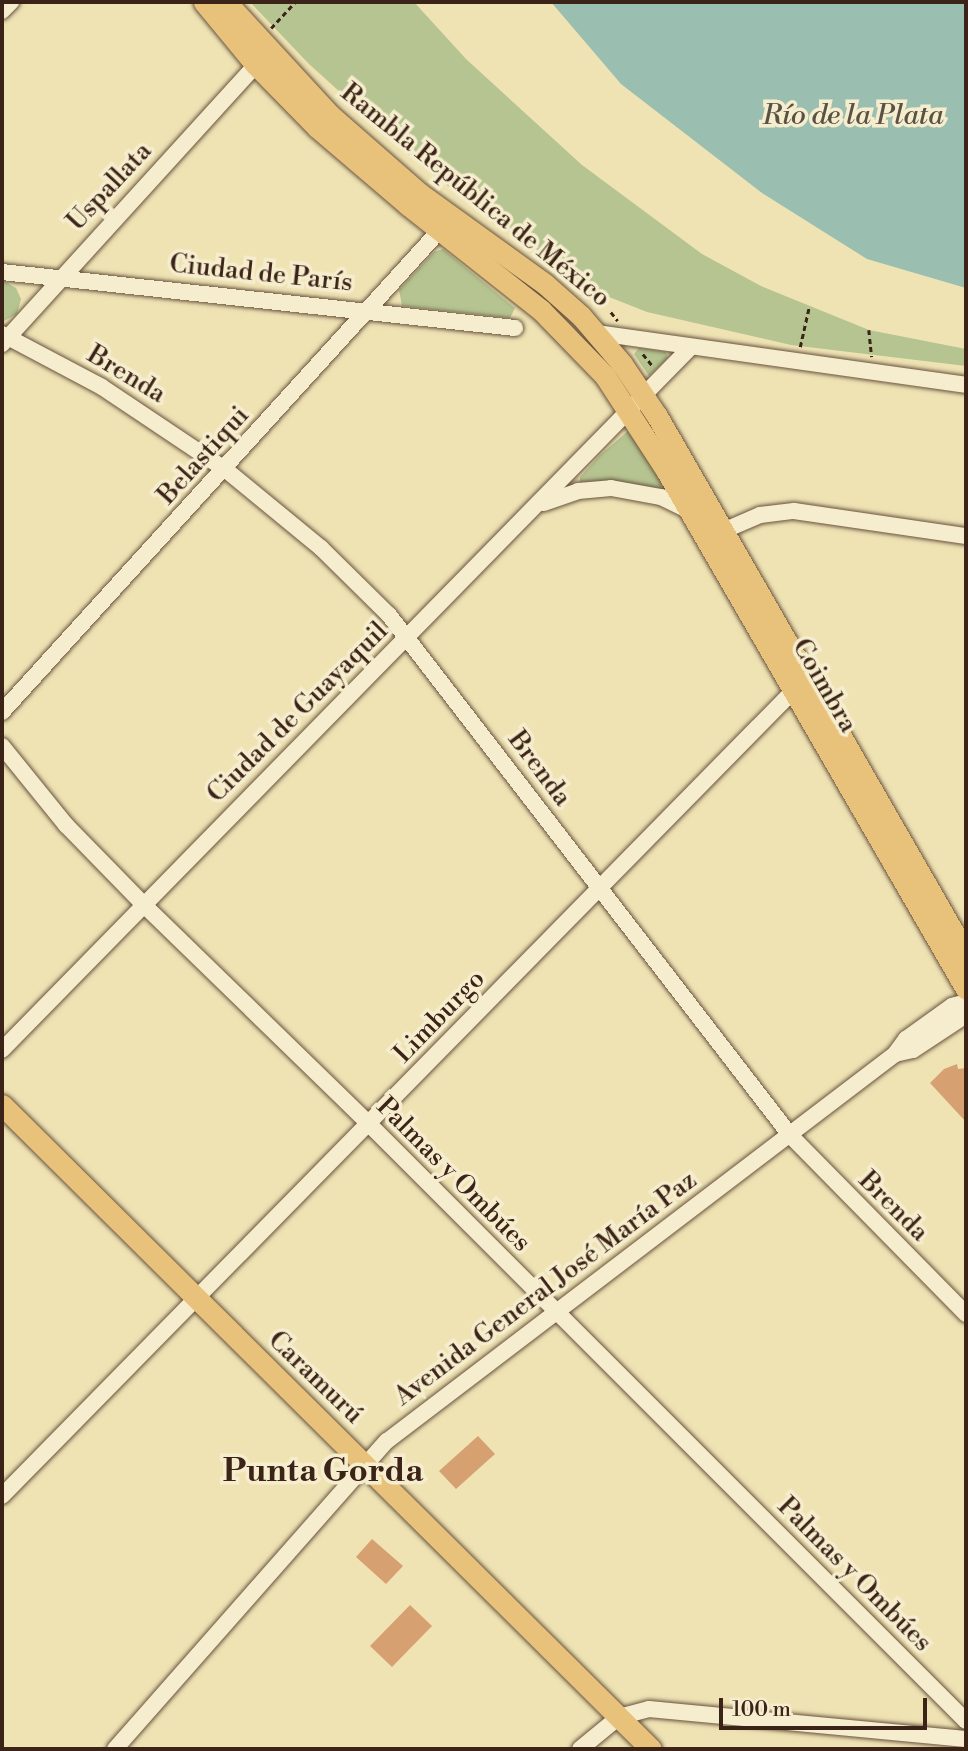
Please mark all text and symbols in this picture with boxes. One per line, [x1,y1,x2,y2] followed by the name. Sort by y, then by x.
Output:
[334,78,616,314] street label: Rambla República de México
[763,99,943,133] water label: Río de la Plata
[61,136,159,238] street label: Uspallata
[168,249,354,299] street label: Ciudad de París
[81,340,171,410] street label: Brenda
[152,401,256,511] street label: Belastiqui
[201,616,395,810] street label: Ciudad de Guayaquil
[785,634,863,738] street label: Coimbra
[501,725,577,813] street label: Brenda
[388,964,492,1070] street label: Limburgo
[369,1091,537,1259] street label: Palmas y Ombúes
[389,1165,703,1413] street label: Avenida General José María Paz
[852,1166,934,1248] street label: Brenda
[261,1325,369,1431] street label: Caramurú
[223,1452,423,1492] district label: Punta Gorda
[770,1491,938,1659] street label: Palmas y Ombúes
[723,1684,931,1728] scale bar
[732,1697,791,1723] text: 100 m

